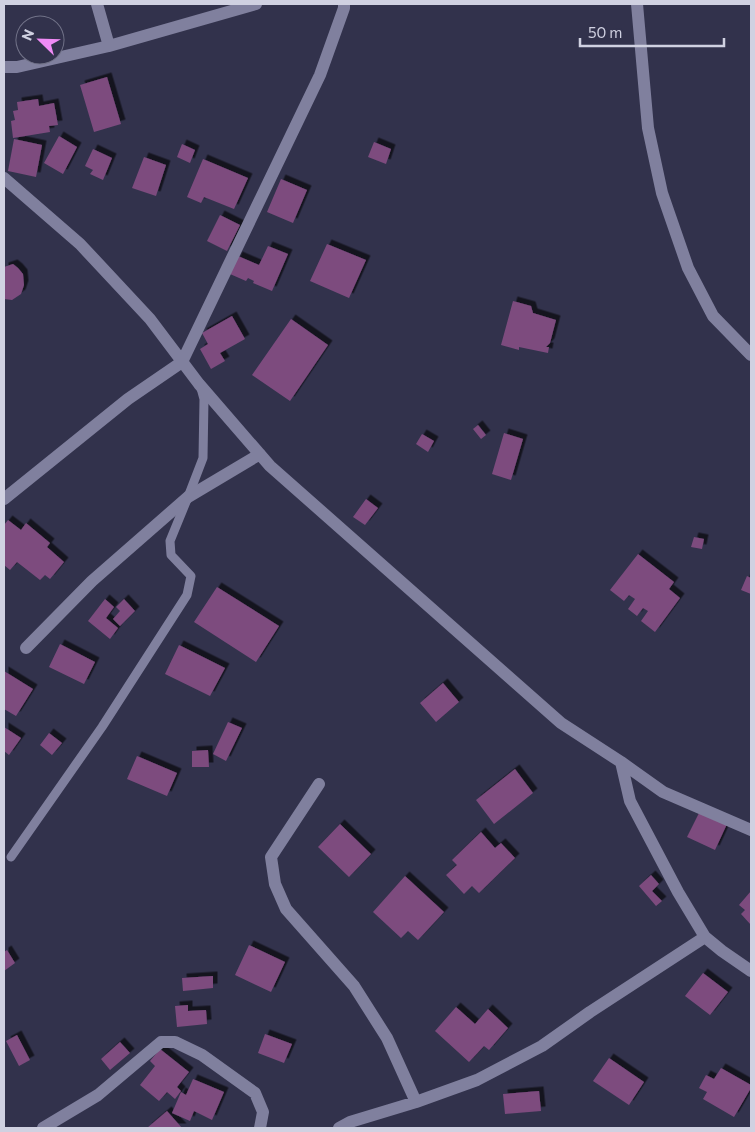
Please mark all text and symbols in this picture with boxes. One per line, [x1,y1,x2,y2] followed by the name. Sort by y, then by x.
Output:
[15,15,65,65] north arrow
[580,15,724,47] scale bar
[588,23,622,41] text: 50 m
[18,27,37,43] text: N

